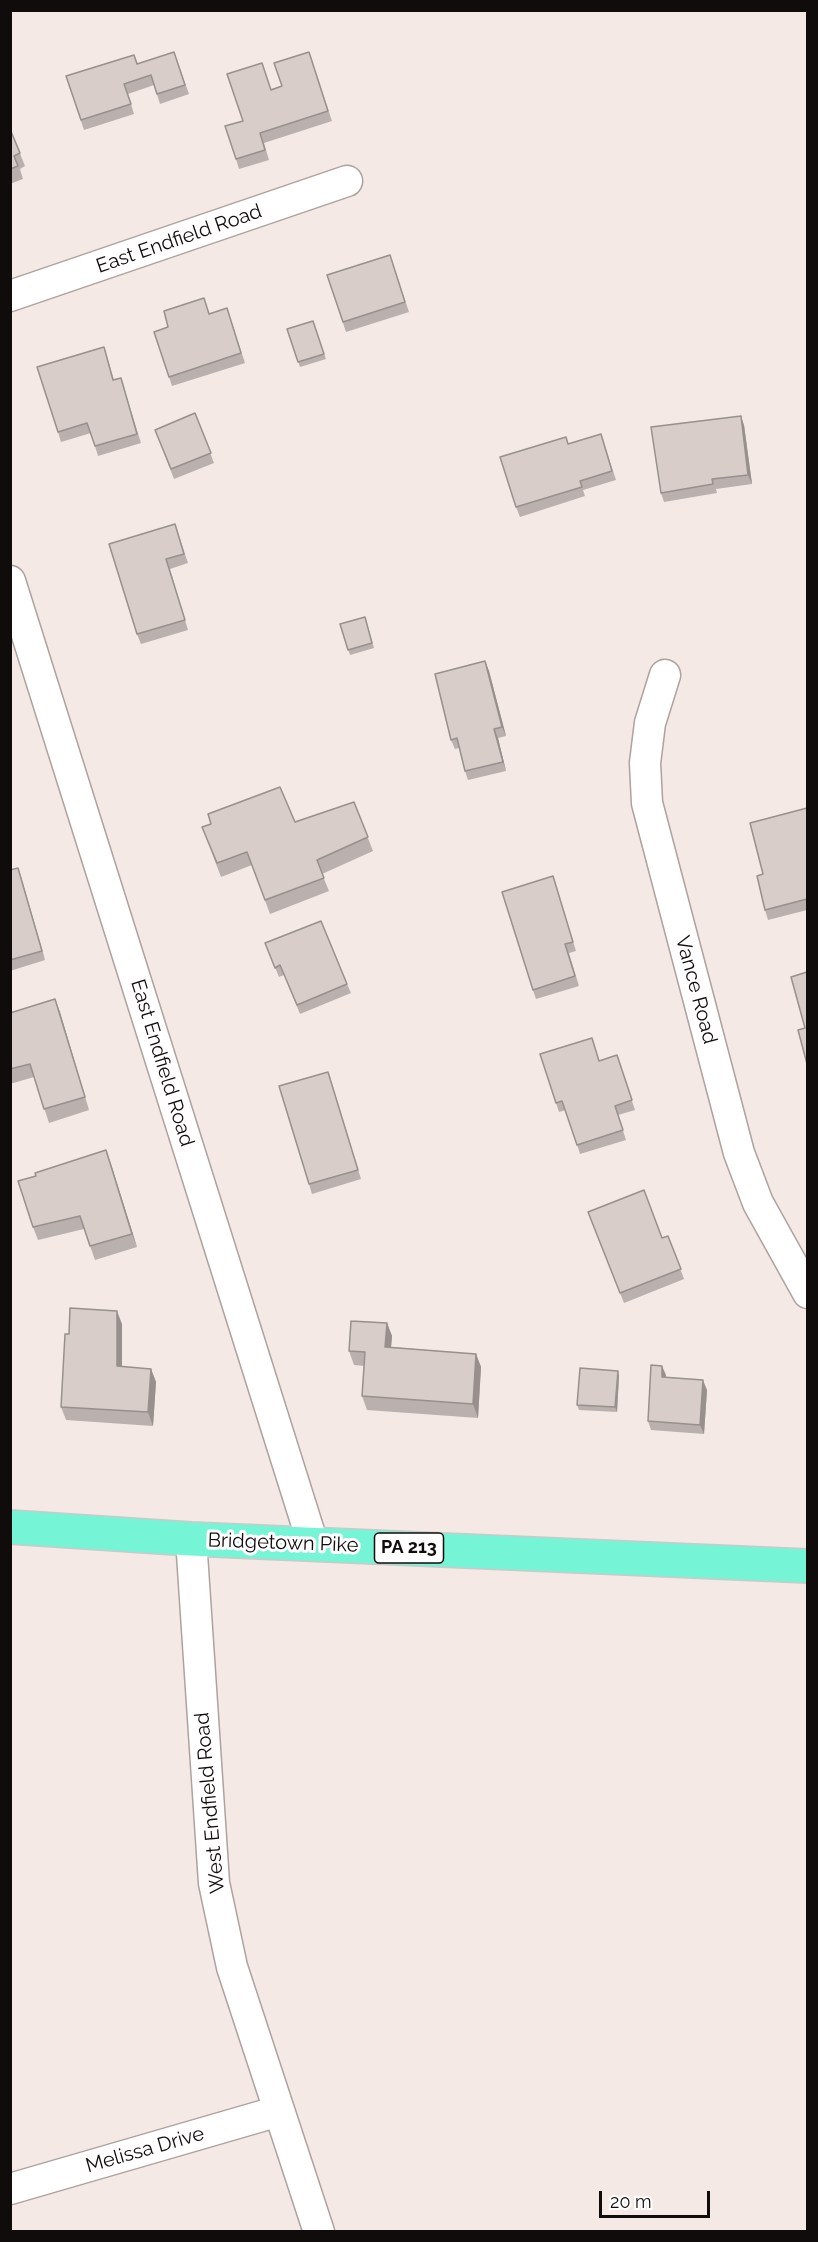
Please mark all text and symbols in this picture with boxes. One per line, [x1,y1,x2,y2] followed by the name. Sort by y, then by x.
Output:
[93,199,265,279] street label: East Endfield Road
[670,933,722,1047] street label: Vance Road
[125,977,199,1149] street label: East Endfield Road
[207,1528,359,1558] street label: Bridgetown Pike
[374,1533,444,1563] road number: PA 213
[190,1711,230,1895] street label: West Endfield Road
[83,2122,207,2178] street label: Melissa Drive
[602,2179,713,2217] scale bar
[610,2191,652,2212] text: 20 m

